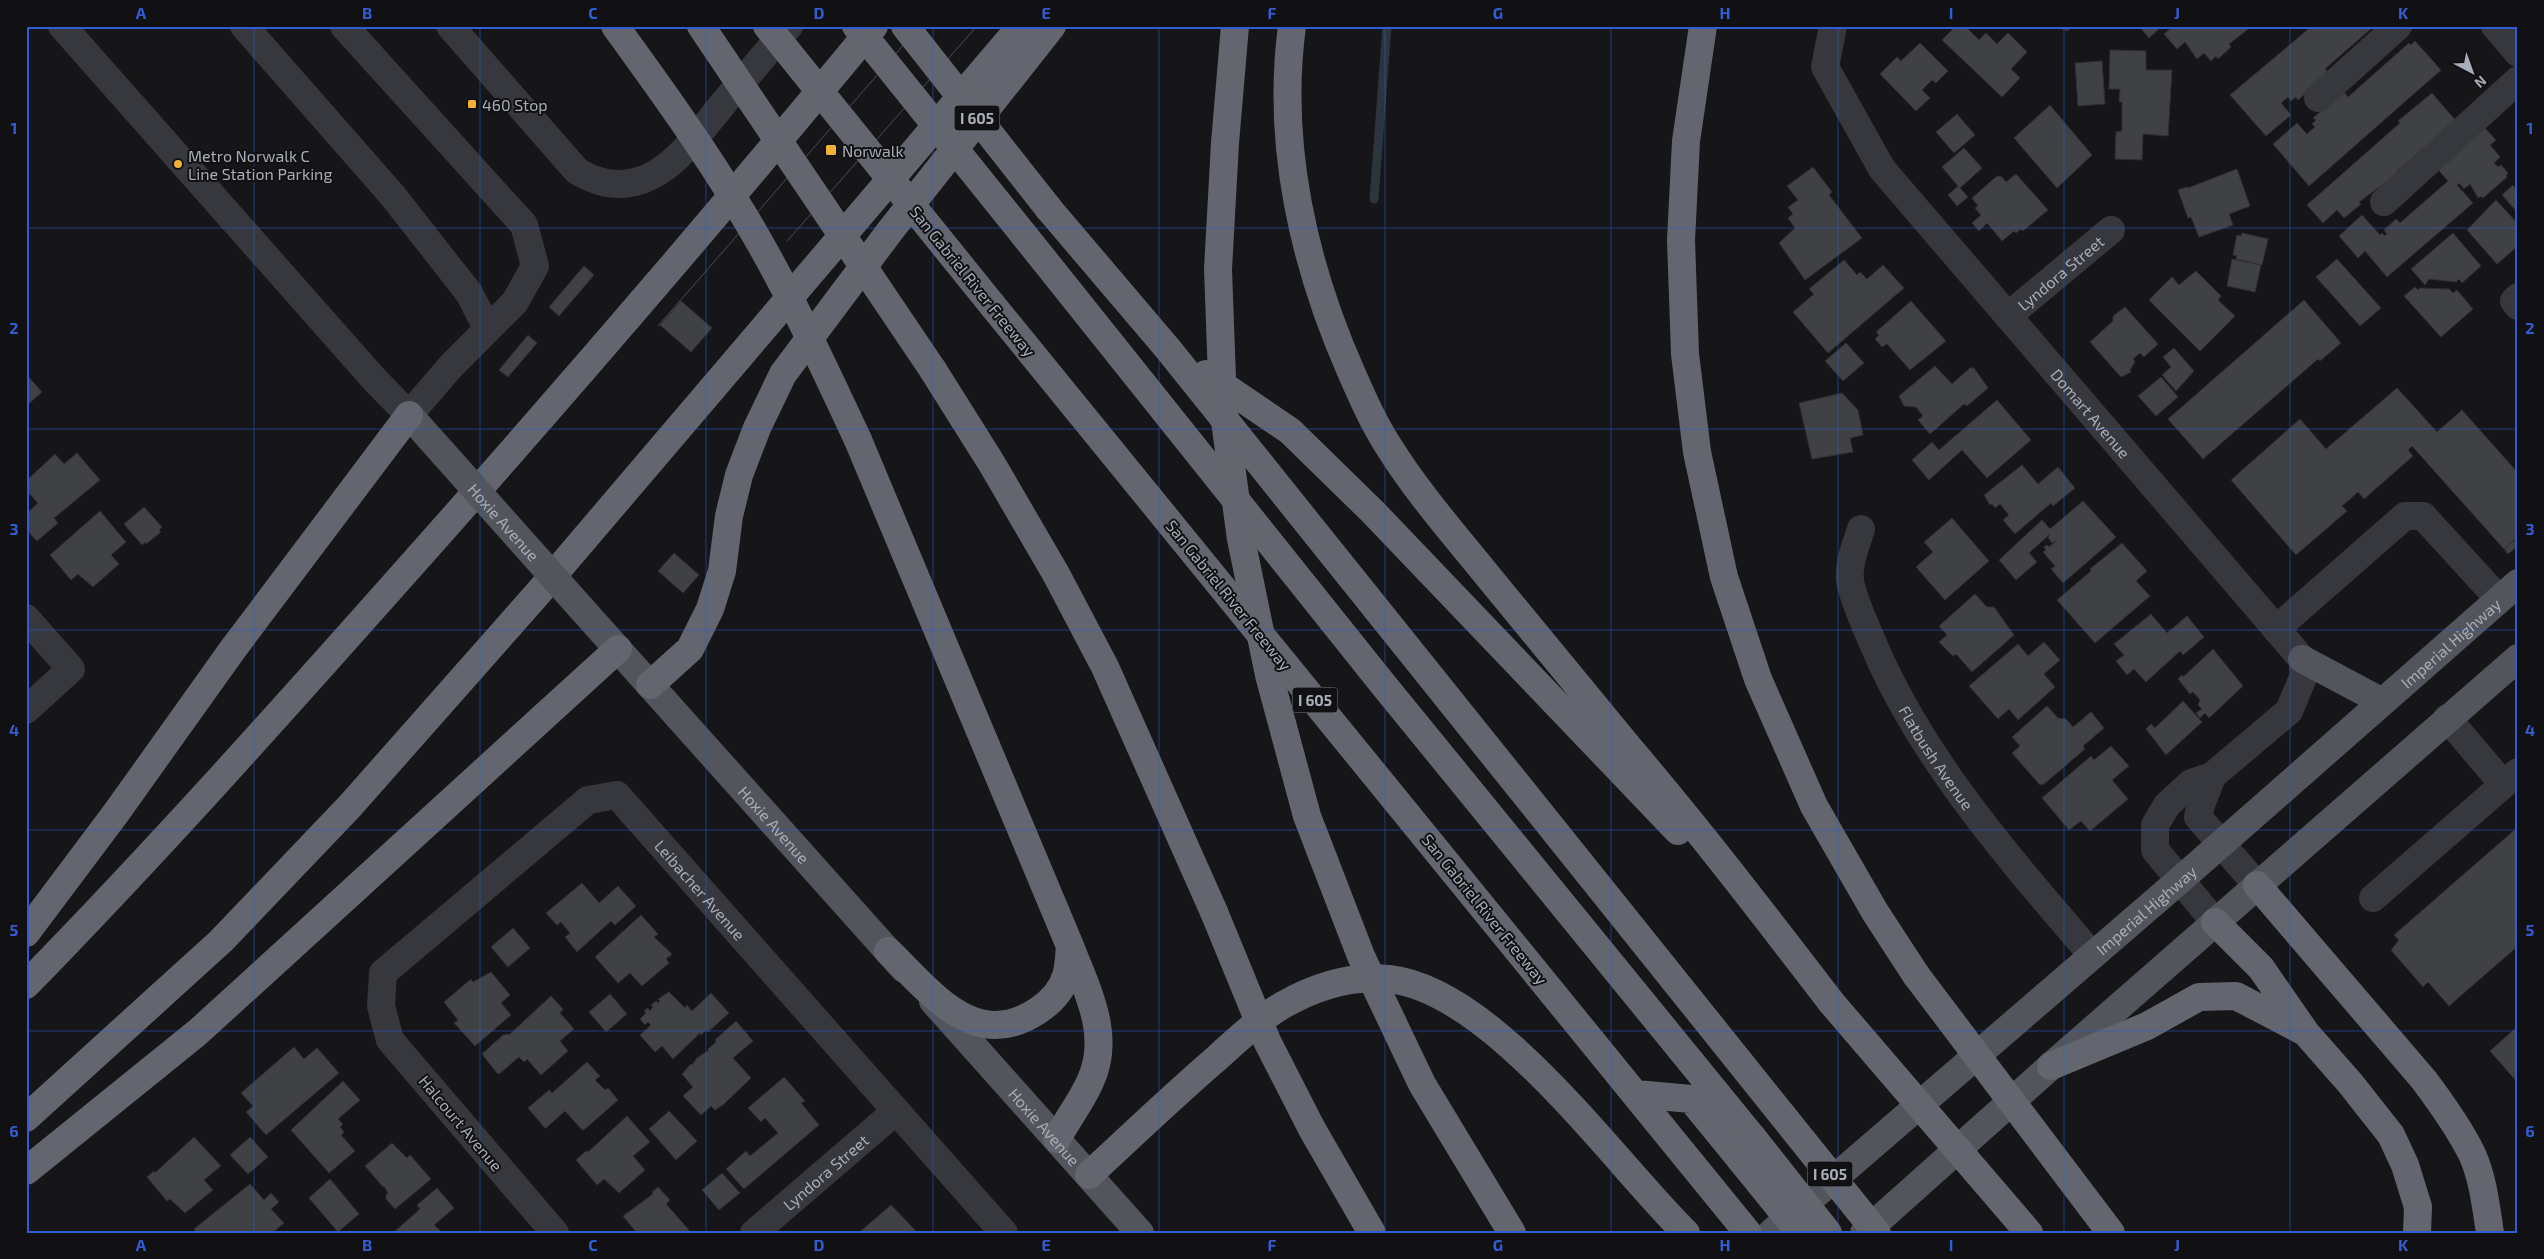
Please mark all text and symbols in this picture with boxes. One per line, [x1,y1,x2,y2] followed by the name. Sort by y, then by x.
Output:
[136,3,147,22] text: A
[362,3,372,22] text: B
[588,3,598,22] text: C
[814,3,825,22] text: D
[1041,3,1051,22] text: E
[1268,3,1277,22] text: F
[1493,3,1503,22] text: G
[1719,3,1731,22] text: H
[1949,3,1953,22] text: I
[2174,3,2180,22] text: J
[2398,3,2409,22] text: K
[2446,48,2496,98] north arrow
[2471,72,2490,92] text: N
[482,95,548,114] place label: 460 Stop
[466,98,478,110] marker: 460 Stop
[954,106,1000,130] road number: I 605
[11,118,17,137] text: 1
[2527,118,2533,137] text: 1
[842,141,904,160] place label: Norwalk
[824,143,838,157] marker: Norwalk
[188,146,332,183] place label: Metro Norwalk C Line Station Parking
[172,158,184,170] marker: Metro Norwalk C Line Station Parking
[906,202,1040,360] street label: San Gabriel River Freeway
[2013,231,2107,314] street label: Lyndora Street
[9,318,19,337] text: 2
[2525,318,2535,337] text: 2
[2048,364,2135,462] street label: Domart Avenue
[465,479,544,564] street label: Hoxie Avenue
[1162,516,1296,674] street label: San Gabriel River Freeway
[9,519,19,538] text: 3
[2525,519,2535,538] text: 3
[2396,593,2504,691] street label: Imperial Highway
[1292,688,1338,712] road number: I 605
[1896,702,1978,813] street label: Flatbush Avenue
[9,720,19,739] text: 4
[2525,720,2535,739] text: 4
[735,781,814,867] street label: Hoxie Avenue
[1418,830,1552,988] street label: San Gabriel River Freeway
[651,836,750,944] street label: Leibacher Avenue
[2092,861,2200,958] street label: Imperial Highway
[10,920,19,939] text: 5
[2526,920,2535,939] text: 5
[415,1071,507,1175] street label: Halcourt Avenue
[1005,1084,1084,1169] street label: Hoxie Avenue
[9,1121,19,1140] text: 6
[2525,1121,2535,1140] text: 6
[779,1130,872,1214] street label: Lyndora Street
[1808,1162,1852,1186] road number: I 605
[136,1235,147,1254] text: A
[362,1235,372,1254] text: B
[588,1235,598,1254] text: C
[814,1235,825,1254] text: D
[1041,1235,1051,1254] text: E
[1268,1235,1277,1254] text: F
[1493,1235,1503,1254] text: G
[1719,1235,1731,1254] text: H
[1949,1235,1953,1254] text: I
[2174,1235,2180,1254] text: J
[2398,1235,2409,1254] text: K

